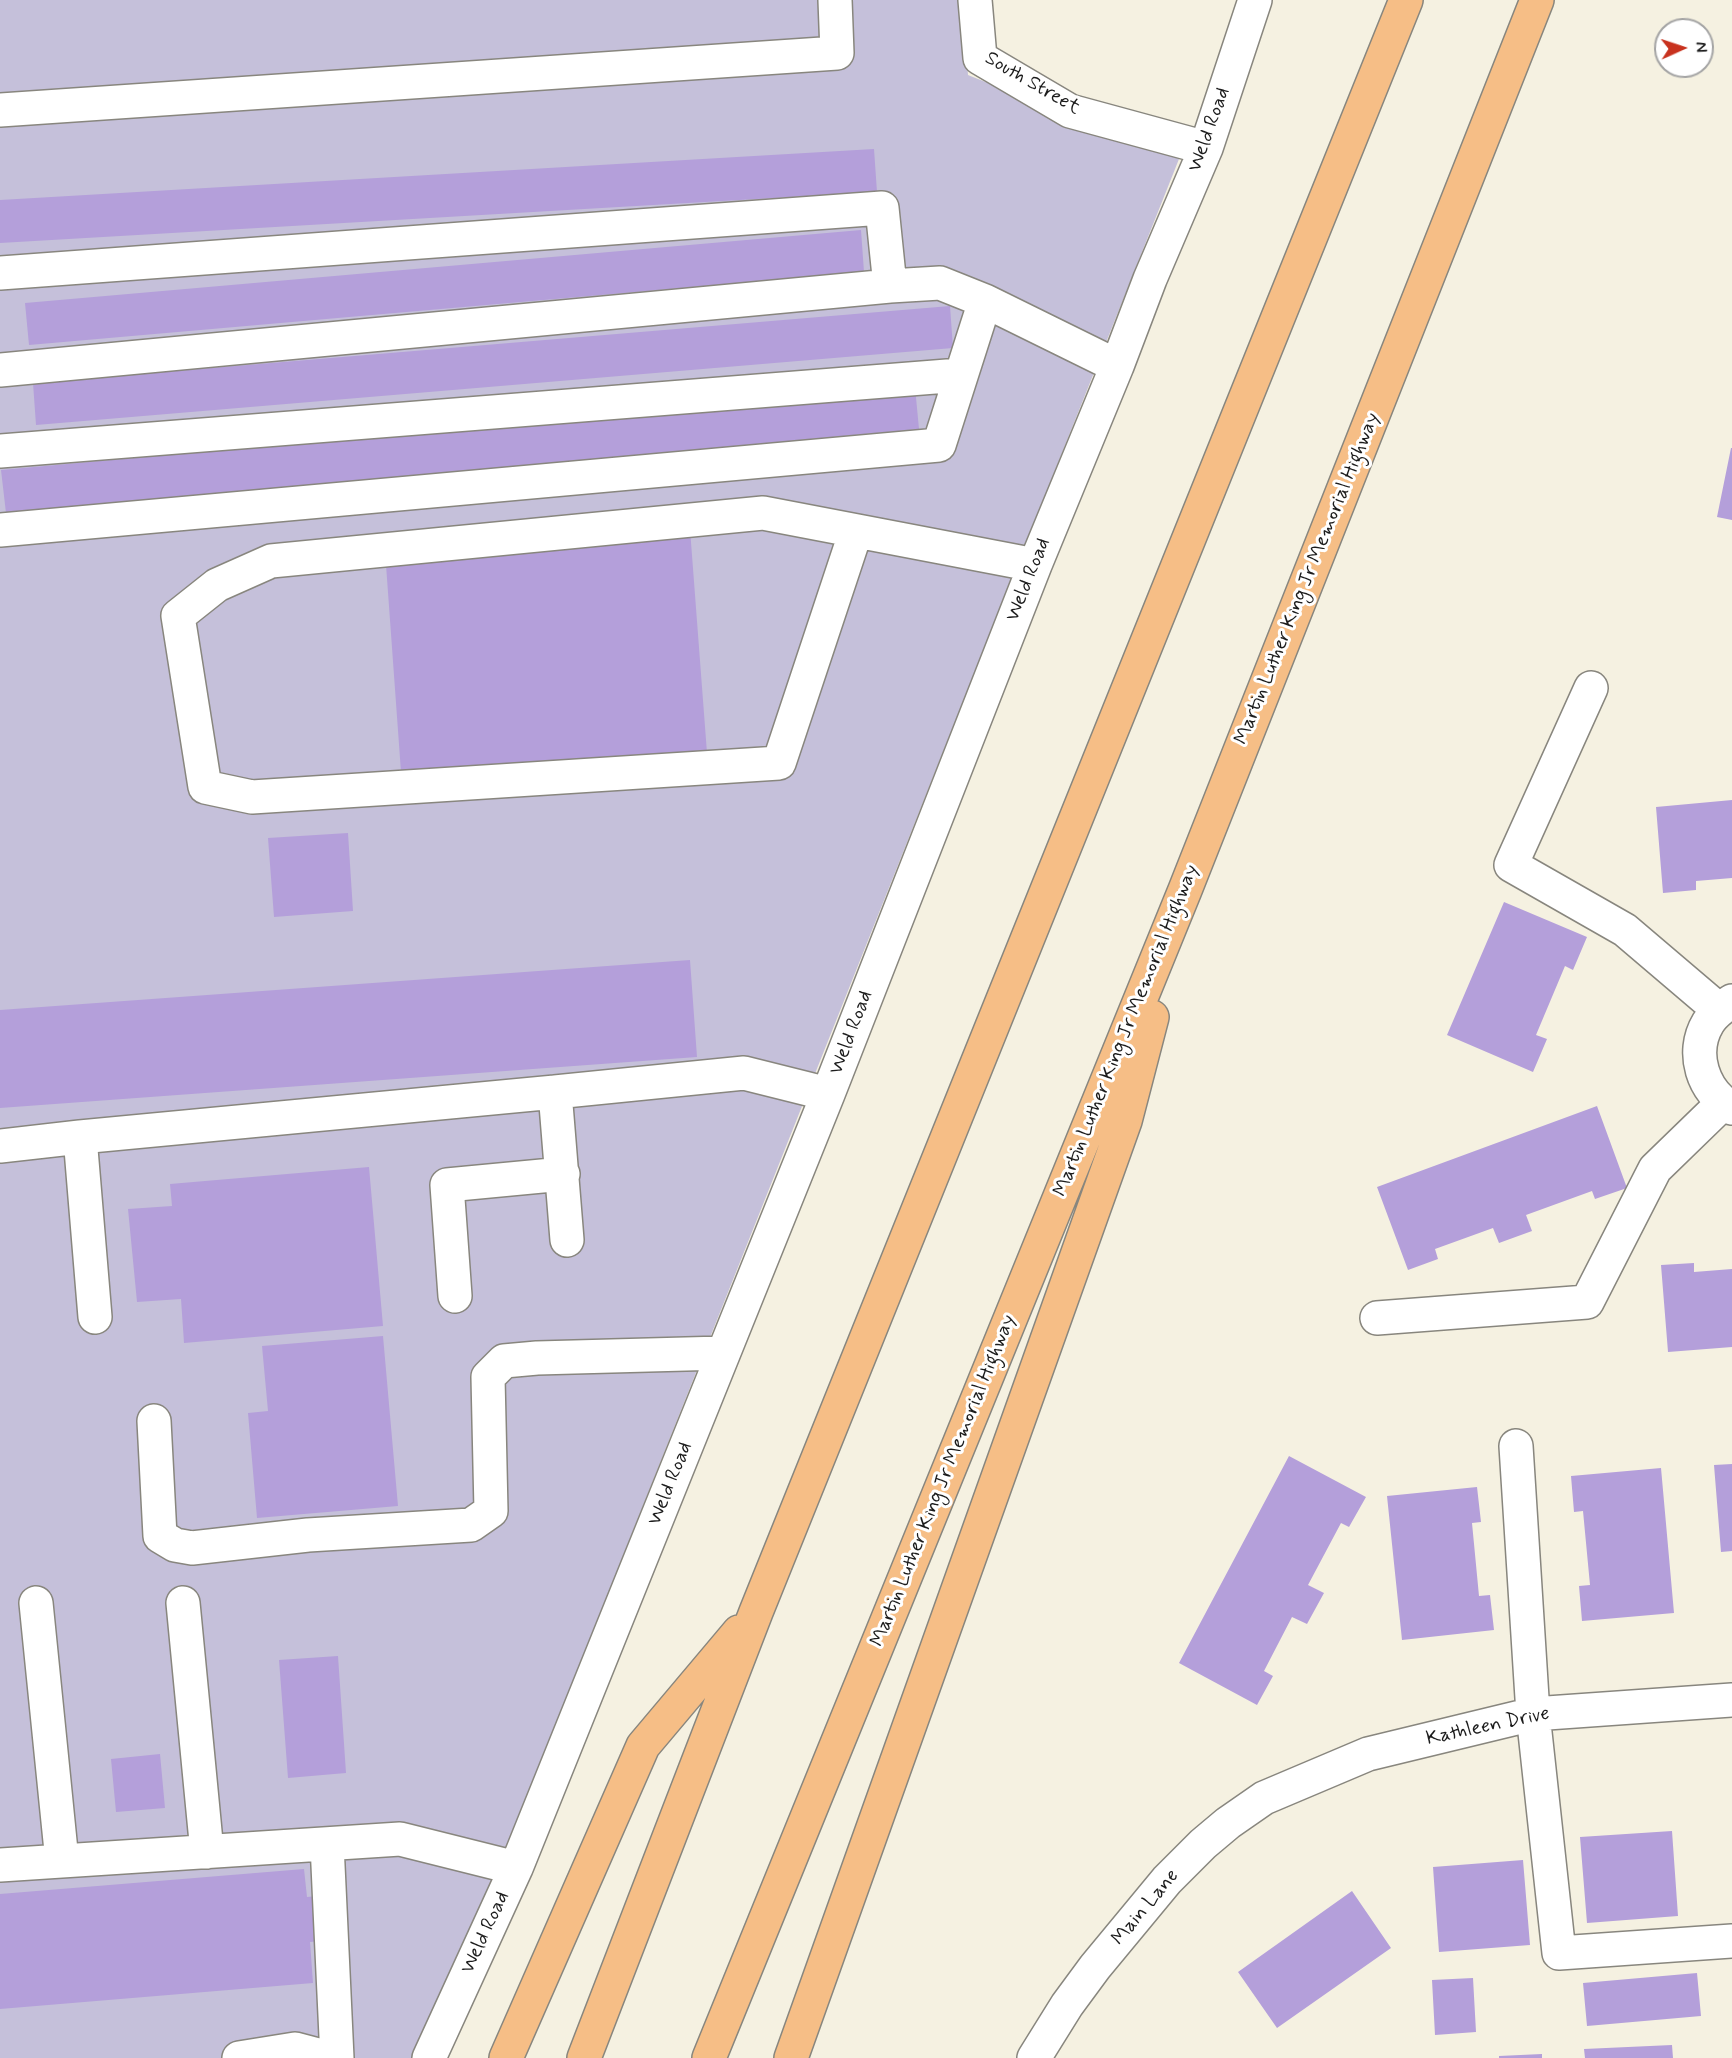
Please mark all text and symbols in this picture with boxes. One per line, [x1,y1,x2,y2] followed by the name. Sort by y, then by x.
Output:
[1654,18,1714,78] north arrow
[1690,41,1711,53] text: N
[980,47,1084,121] street label: South Street
[1184,85,1236,175] street label: Weld Road
[1230,410,1386,748] street label: Martin Luther King Jr Memorial Highway
[1001,535,1057,625] street label: Weld Road
[1049,862,1205,1200] street label: Martin Luther King Jr Memorial Highway
[825,988,879,1078] street label: Weld Road
[866,1312,1022,1650] street label: Martin Luther King Jr Memorial Highway
[643,1439,699,1529] street label: Weld Road
[1424,1702,1552,1752] street label: Kathleen Drive
[1107,1865,1185,1951] street label: Main Lane
[457,1888,515,1978] street label: Weld Road

